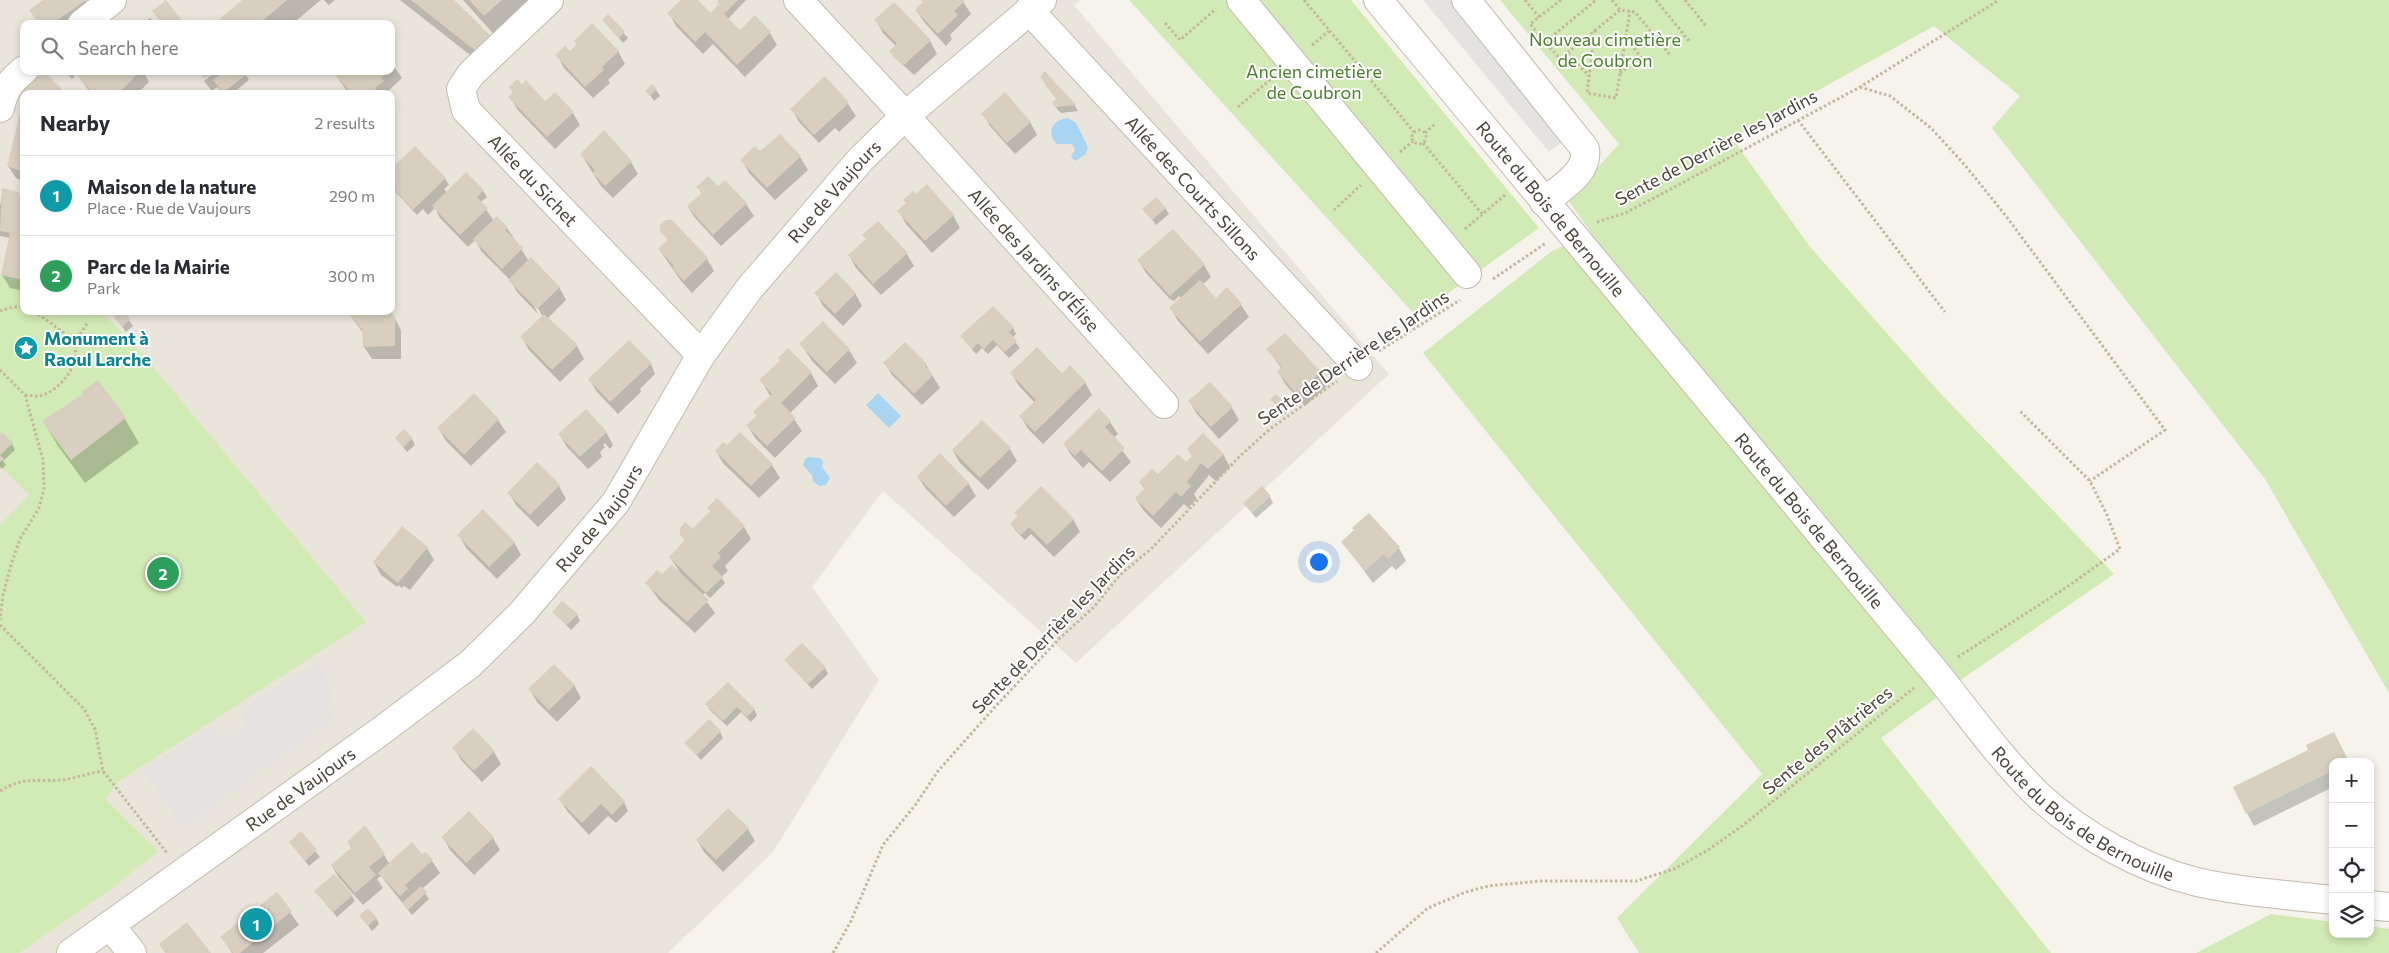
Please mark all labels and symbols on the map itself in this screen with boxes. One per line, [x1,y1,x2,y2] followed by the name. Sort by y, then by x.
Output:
[1529,28,1681,71] park label: Nouveau cimetière de Coubron
[1246,60,1382,103] park label: Ancien cimetière de Coubron
[1611,84,1821,210] street label: Sente de Derrière les Jardins
[1121,111,1265,264] street label: Allée des Courts Sillons
[1472,116,1630,301] street label: Route du Bois de Bernouille
[484,129,582,231] street label: Allée du Sichet
[783,135,885,247] street label: Rue de Vaujours
[964,183,1105,336] street label: Allée des Jardins d'Élise
[1253,285,1453,429] street label: Sente de Derrière les Jardins
[44,327,151,370] place label: Monument à Raoul Larche
[13,335,39,361] place icon: Monument à Raoul Larche
[1730,428,1889,613] street label: Route du Bois de Bernouille
[551,460,646,576] street label: Rue de Vaujours
[967,540,1139,718] street label: Sente de Derrière les Jardins
[1306,549,1332,575] your location
[147,554,179,592] pin: 2
[1758,681,1896,799] street label: Sente des Plâtrières
[1987,741,2177,886] street label: Route du Bois de Bernouille
[241,742,359,836] street label: Rue de Vaujours
[240,905,272,943] pin: 1

